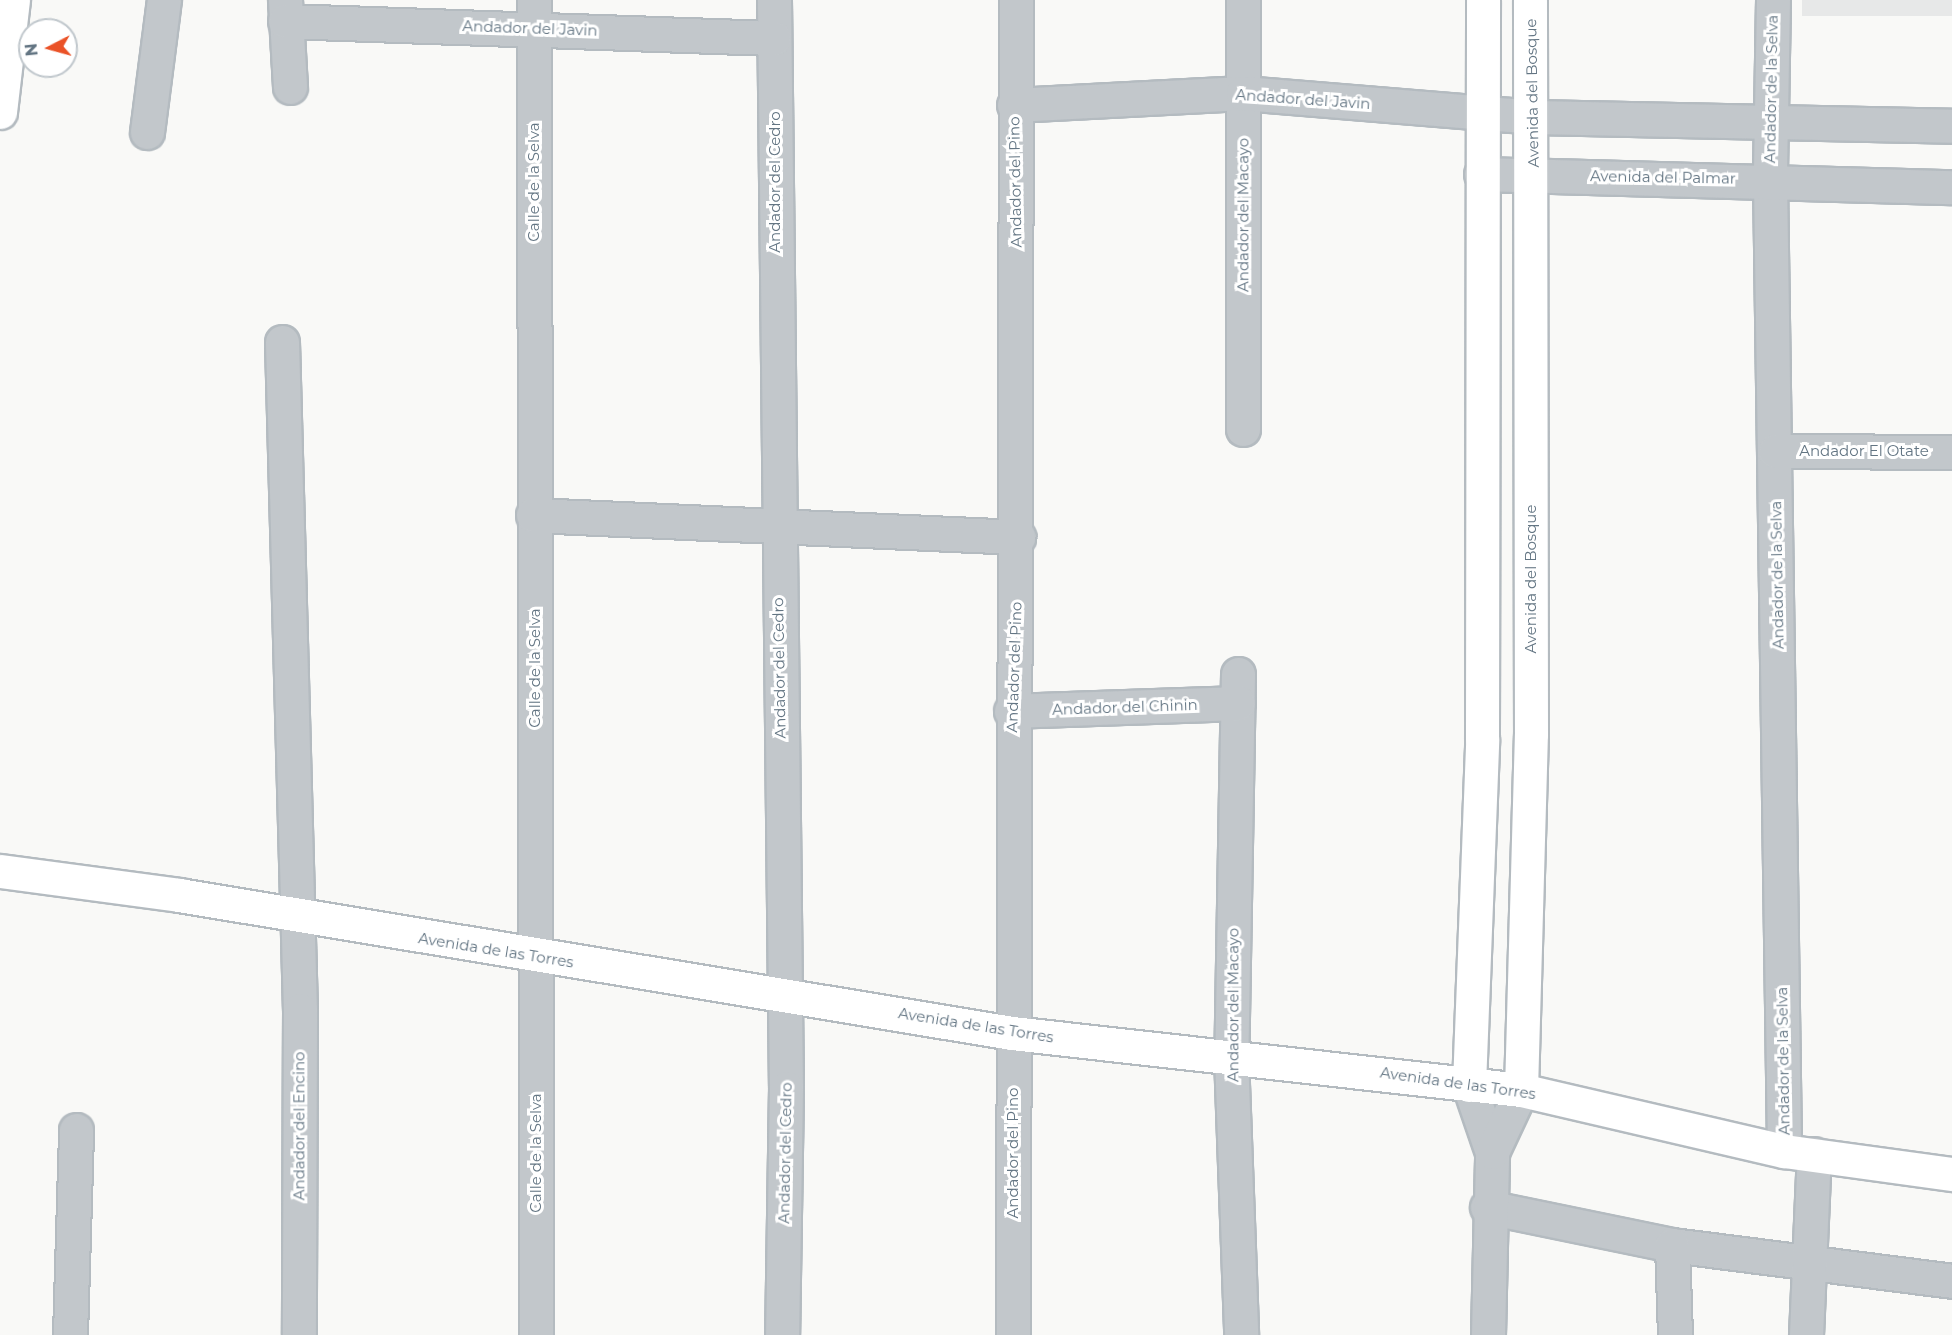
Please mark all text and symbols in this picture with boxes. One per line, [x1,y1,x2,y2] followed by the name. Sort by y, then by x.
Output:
[1761,15,1781,163] street label: Andador de la Selva
[462,17,598,39] street label: Andador del Javin
[18,18,78,78] north arrow
[1522,18,1542,168] street label: Avenida del Bosque
[21,42,42,57] text: N
[1235,85,1371,113] street label: Andador del Javin
[766,111,784,253] street label: Andador del Cedro
[1005,116,1025,248] street label: Andador del Pino
[525,122,543,242] street label: Calle de la Selva
[1234,138,1252,292] street label: Andador del Macayo
[1590,167,1736,187] street label: Avenida del Palmar
[1799,442,1929,460] street label: Andador El Otate
[1767,501,1787,649] street label: Andador de la Selva
[1522,505,1540,653] street label: Avenida del Bosque
[769,597,789,739] street label: Andador del Cedro
[1003,601,1025,733] street label: Andador del Pino
[526,608,544,728] street label: Calle de la Selva
[1052,695,1198,719] street label: Andador del Chinin
[1224,928,1242,1082] street label: Andador del Macayo
[417,929,575,971] street label: Avenida de las Torres
[1773,987,1793,1135] street label: Andador de la Selva
[897,1004,1055,1046] street label: Avenida de las Torres
[290,1052,308,1200] street label: Andador del Encino
[1379,1063,1537,1103] street label: Avenida de las Torres
[775,1082,795,1224] street label: Andador del Cedro
[1004,1088,1022,1218] street label: Andador del Pino
[527,1093,545,1213] street label: Calle de la Selva

